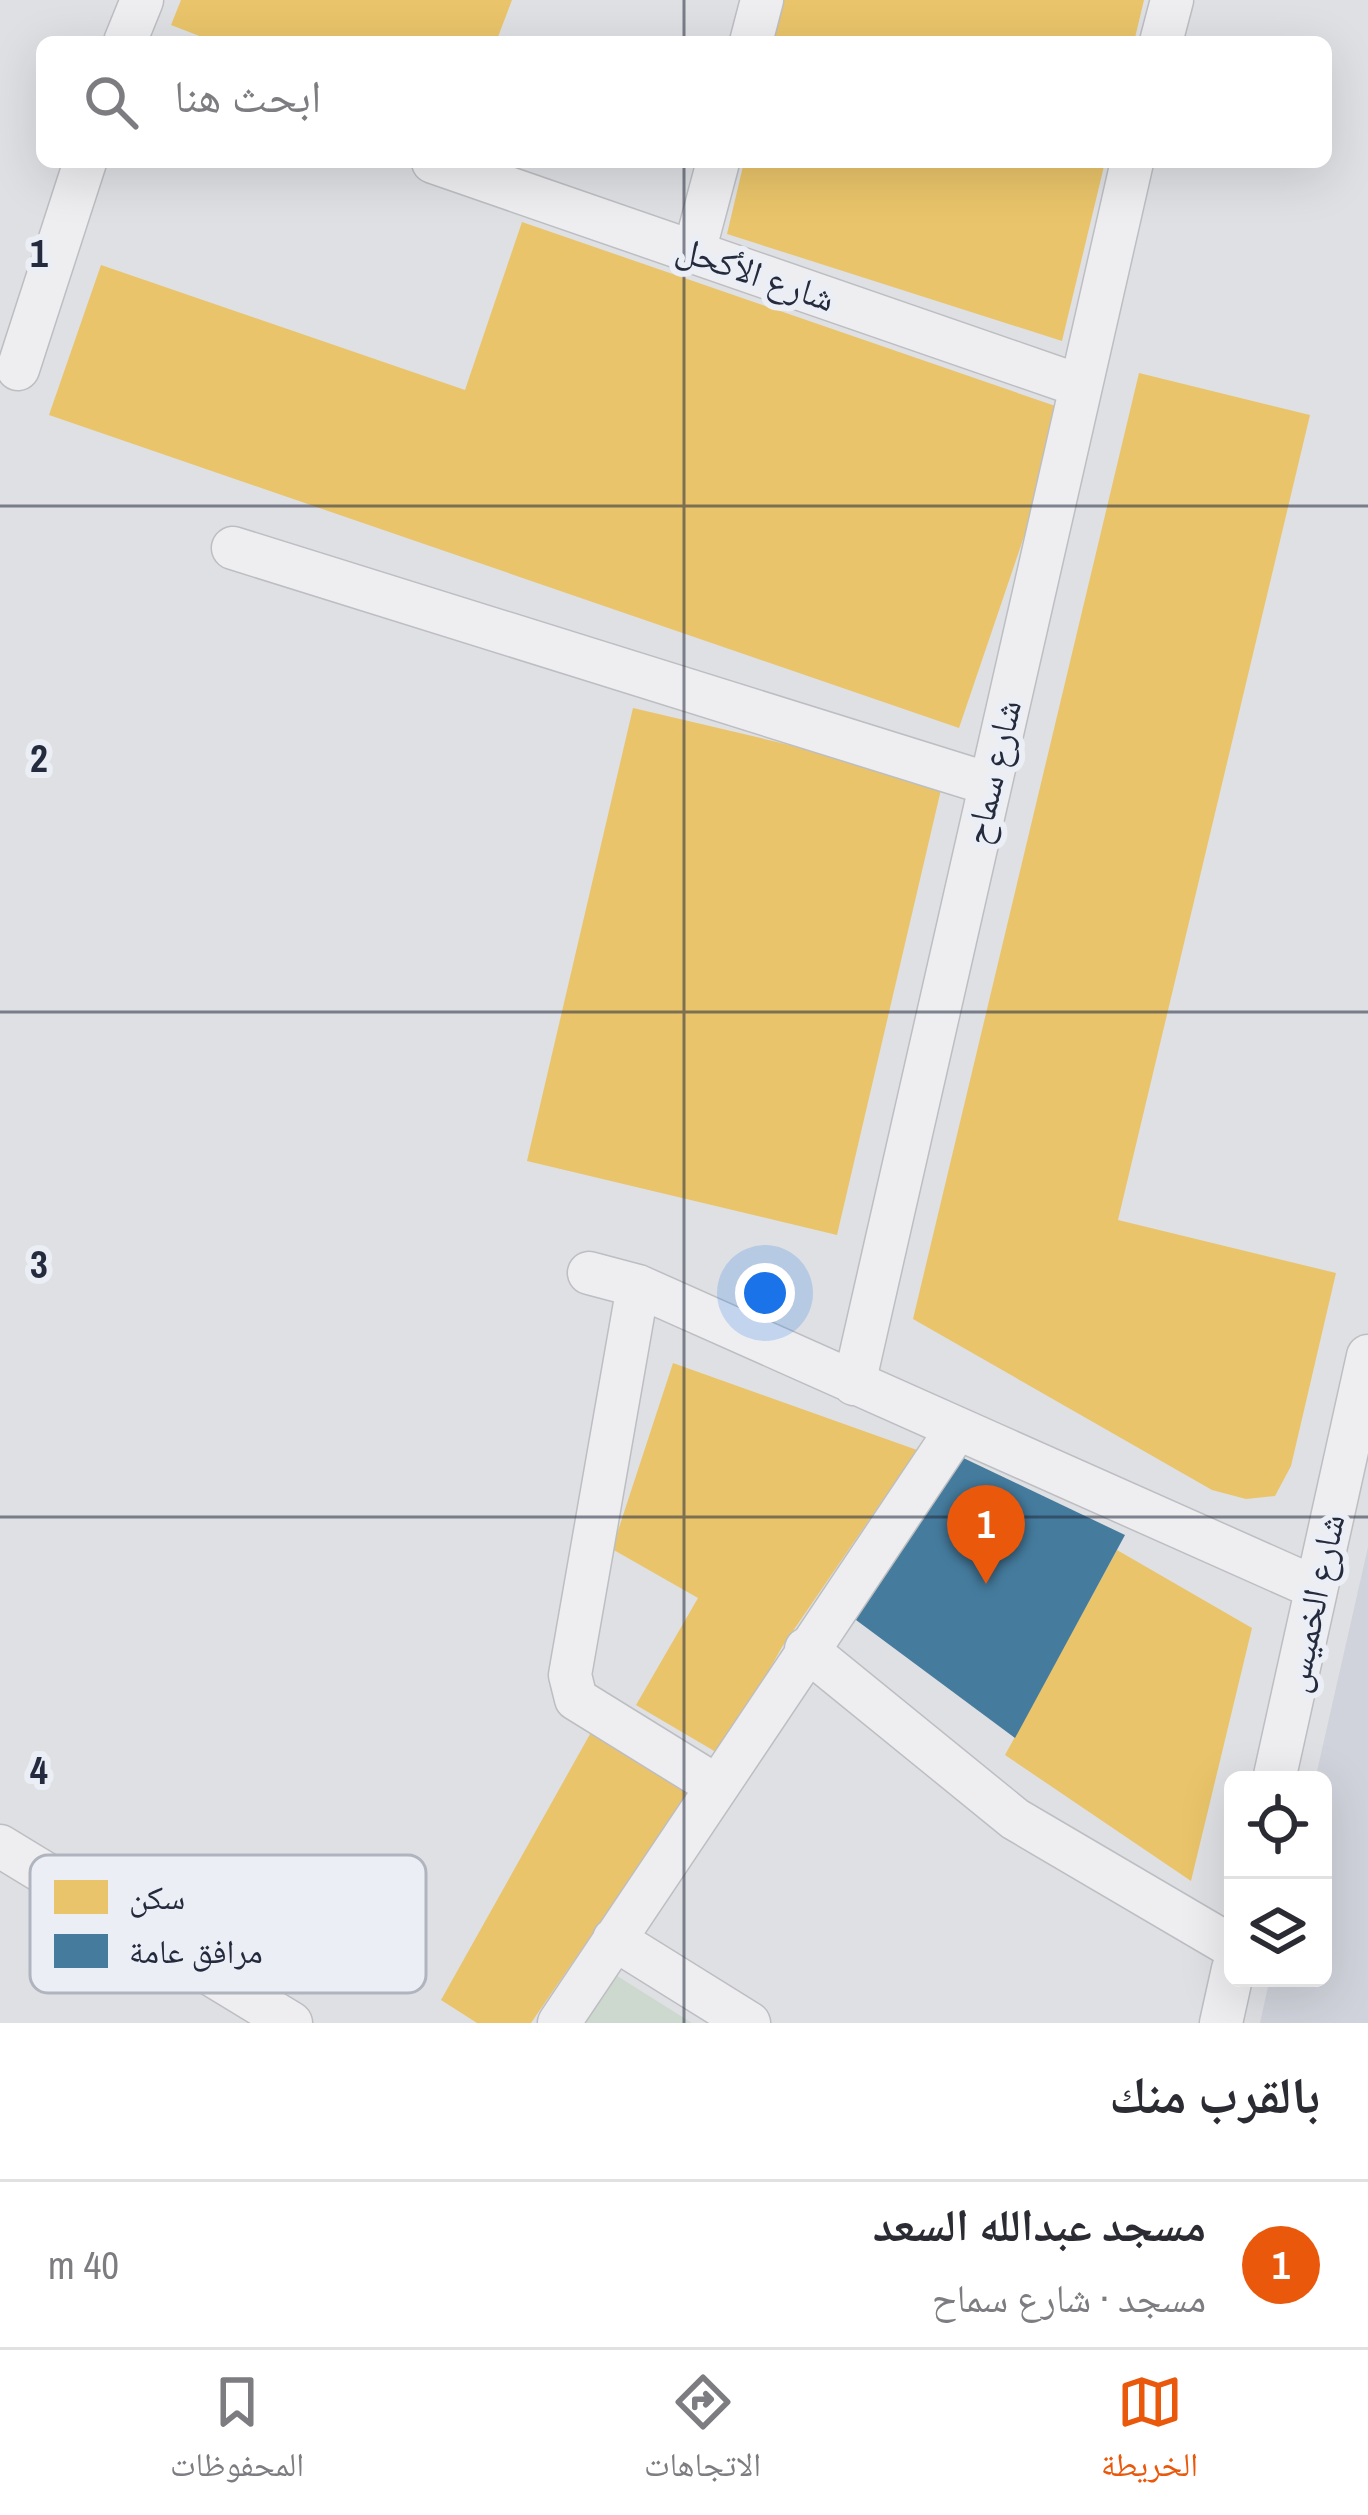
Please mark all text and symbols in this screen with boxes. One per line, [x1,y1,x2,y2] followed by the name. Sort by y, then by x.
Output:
[36,36,1332,168] search box
[174,65,321,126] text: ابحث هنا
[78,69,144,135] icon: search
[671,224,841,322] street label: شارع الأكحل
[30,227,48,279] text: 1
[952,695,1032,849] street label: شارع سماح
[30,732,48,784] text: 2
[30,1238,48,1290] text: 3
[735,1263,795,1323] your location
[947,1485,1025,1584] pin: 1
[1271,1509,1355,1697] street label: شارع الخميس
[30,1744,48,1796] text: 4
[1224,1771,1332,1987] map controls
[1224,1771,1332,1879] button: locate
[30,1855,426,1993] legend
[129,1875,185,1919] text: سكن
[1224,1879,1332,1987] button: layers
[129,1929,263,1973] text: مرافق عامة
[1109,2060,1320,2129] text: بالقرب منك
[873,2194,1206,2255] text: مسجد عبدالله السعد
[48,2239,119,2291] text: 40 m
[1272,2239,1290,2291] text: 1
[932,2272,1206,2324] text: مسجد · شارع سماح
[170,2369,304,2497] tab: المحفوظات
[644,2369,761,2497] tab: الاتجاهات
[1101,2369,1198,2497] tab: الخريطة

